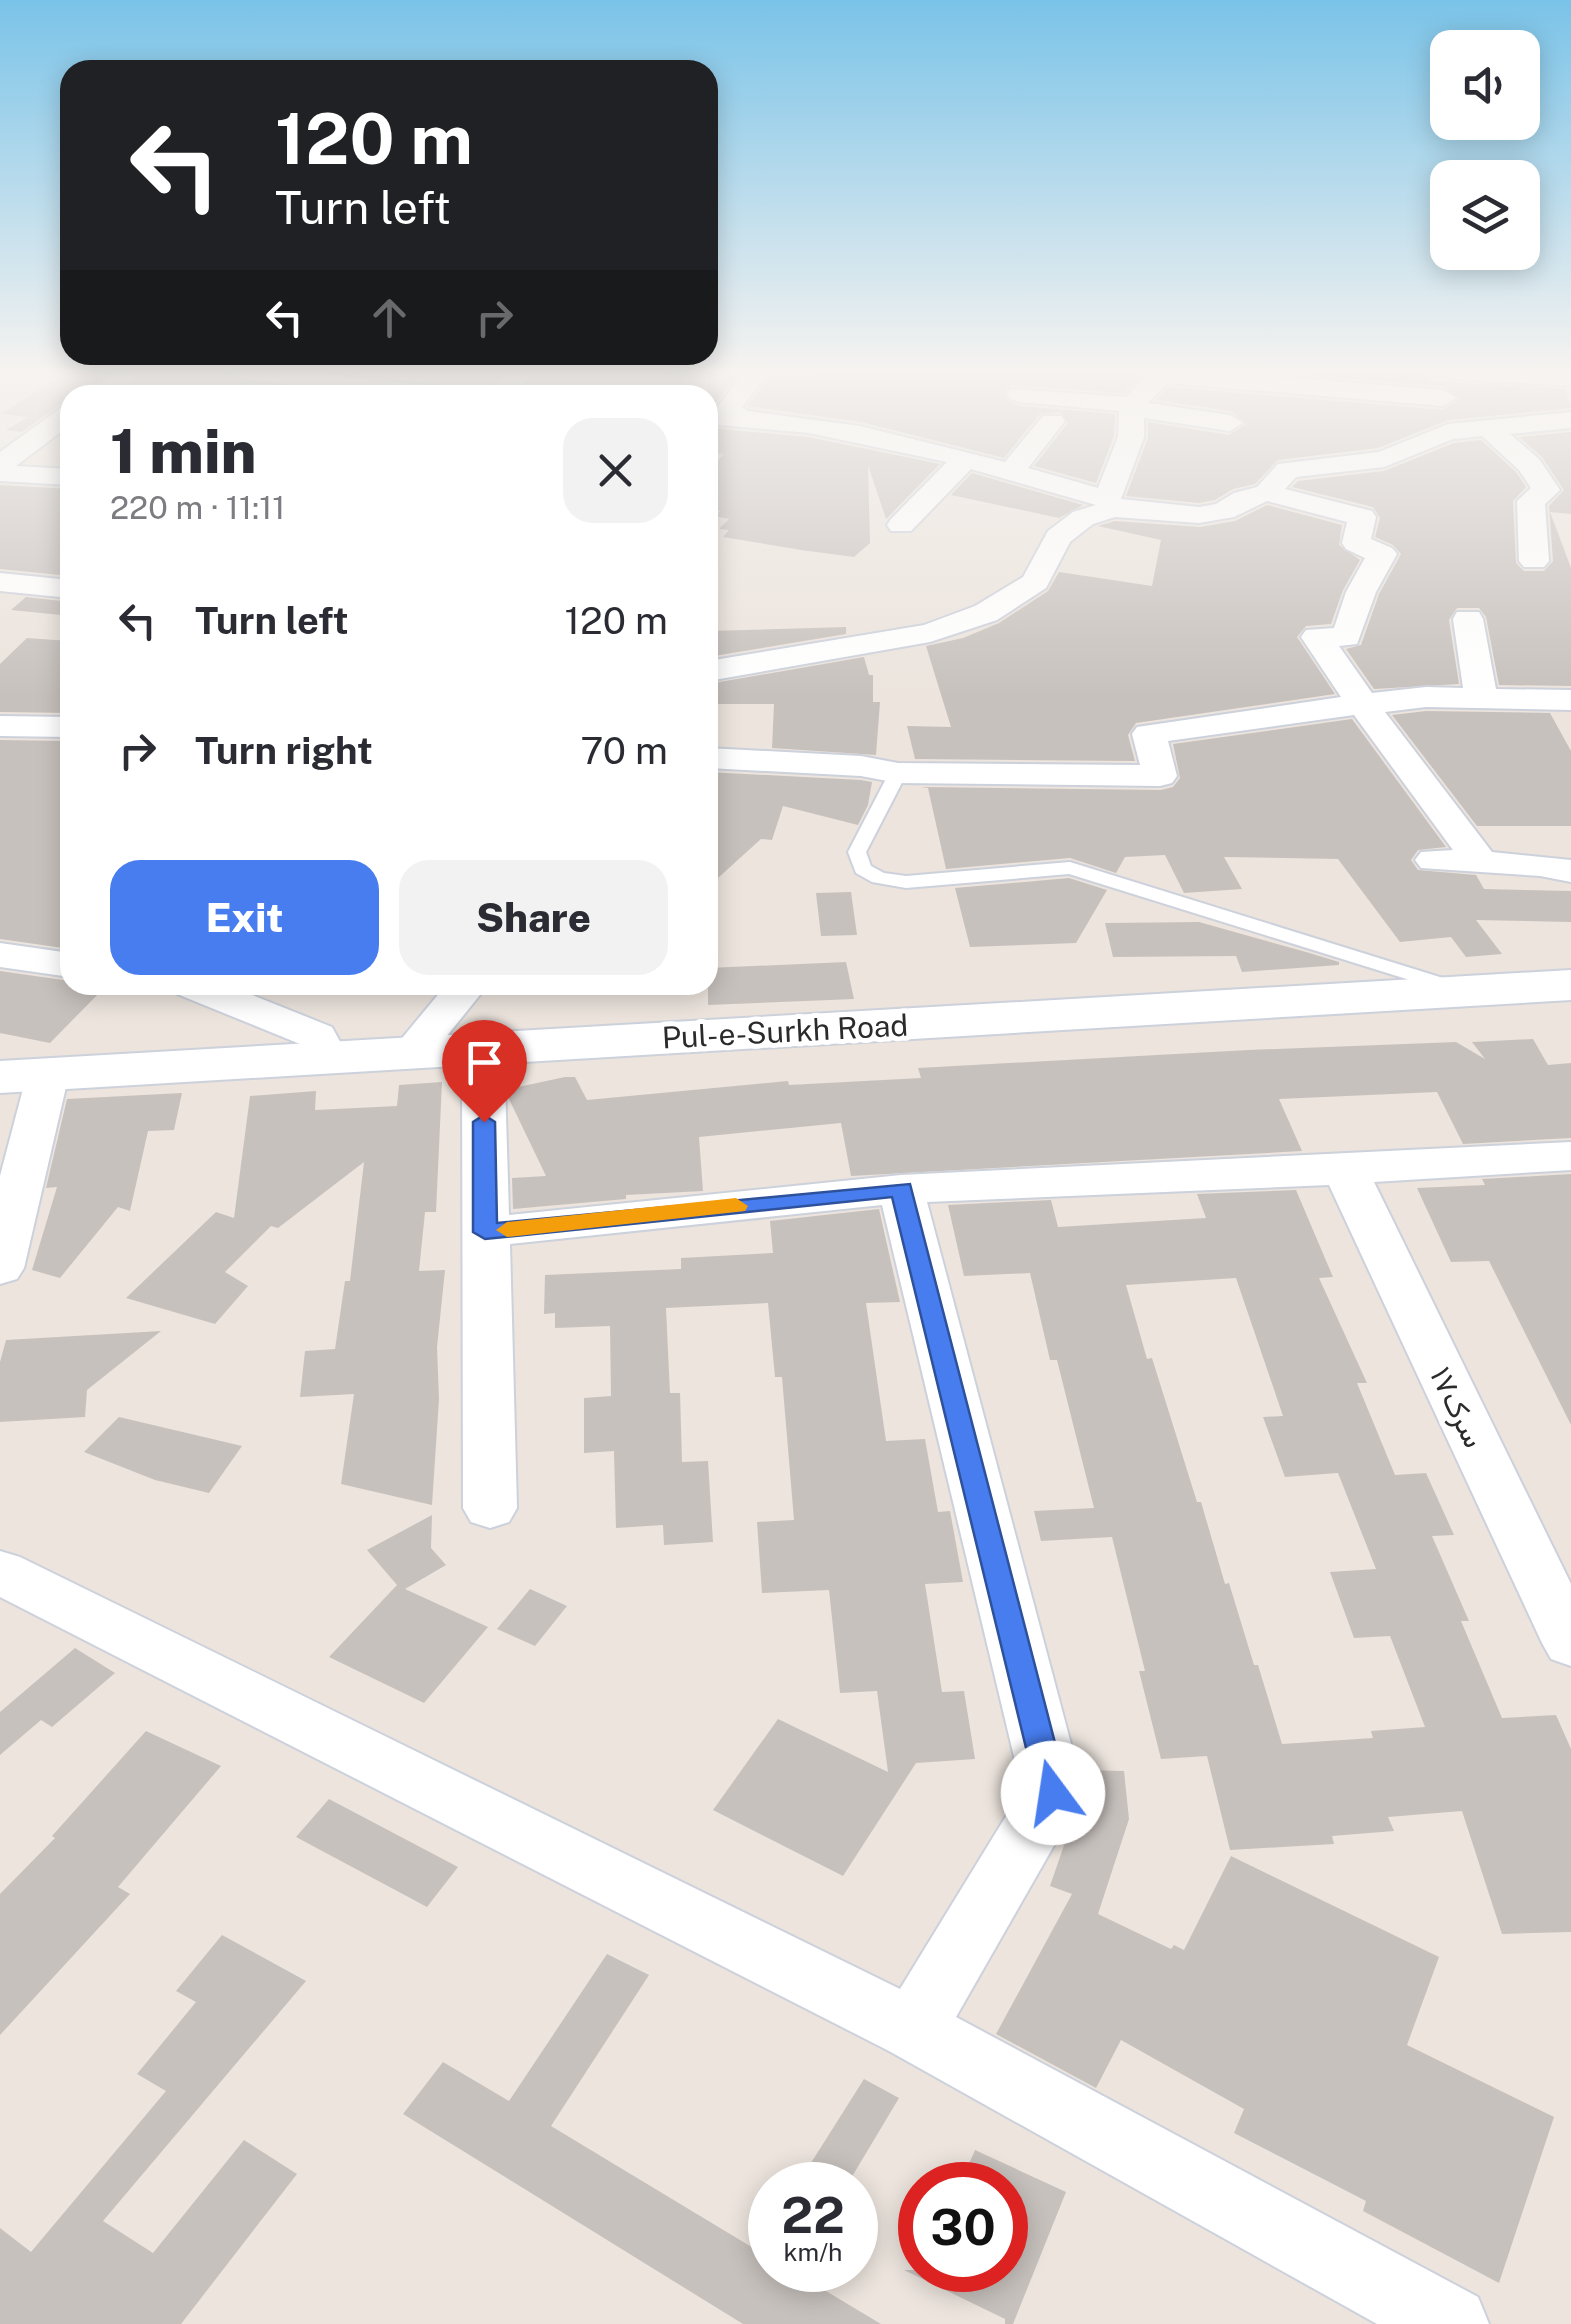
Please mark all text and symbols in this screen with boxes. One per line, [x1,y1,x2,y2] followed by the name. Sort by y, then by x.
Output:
[1430,30,1540,270] map controls
[1430,30,1540,140] button: sound
[275,97,473,180] text: 120 m
[110,100,240,230] icon: left
[1430,160,1540,270] button: layers
[275,181,451,234] text: Turn left
[257,290,312,345] icon: left
[362,290,417,345] icon: ahead
[467,290,522,345] icon: right
[110,416,257,487] text: 1 min
[563,418,668,523] button: close
[110,489,285,526] text: 220 m · 11:11
[110,593,165,648] icon: left
[195,598,349,643] text: Turn left
[565,598,668,643] text: 120 m
[110,723,165,778] icon: right
[195,728,373,773] text: Turn right
[581,728,668,773] text: 70 m
[110,860,379,975] button: Exit
[399,860,668,975] button: Share
[661,1007,909,1055] street label: Pul-e-Surkh Road
[442,1020,527,1123] pin
[457,1035,512,1090] icon: arrive
[1422,1361,1493,1454] street label: سرک۱۷
[1001,1741,1105,1845] position arrow
[898,2162,1028,2292] speed limit sign: 30
[781,2185,845,2244] text: 22
[784,2237,842,2267] text: km/h

